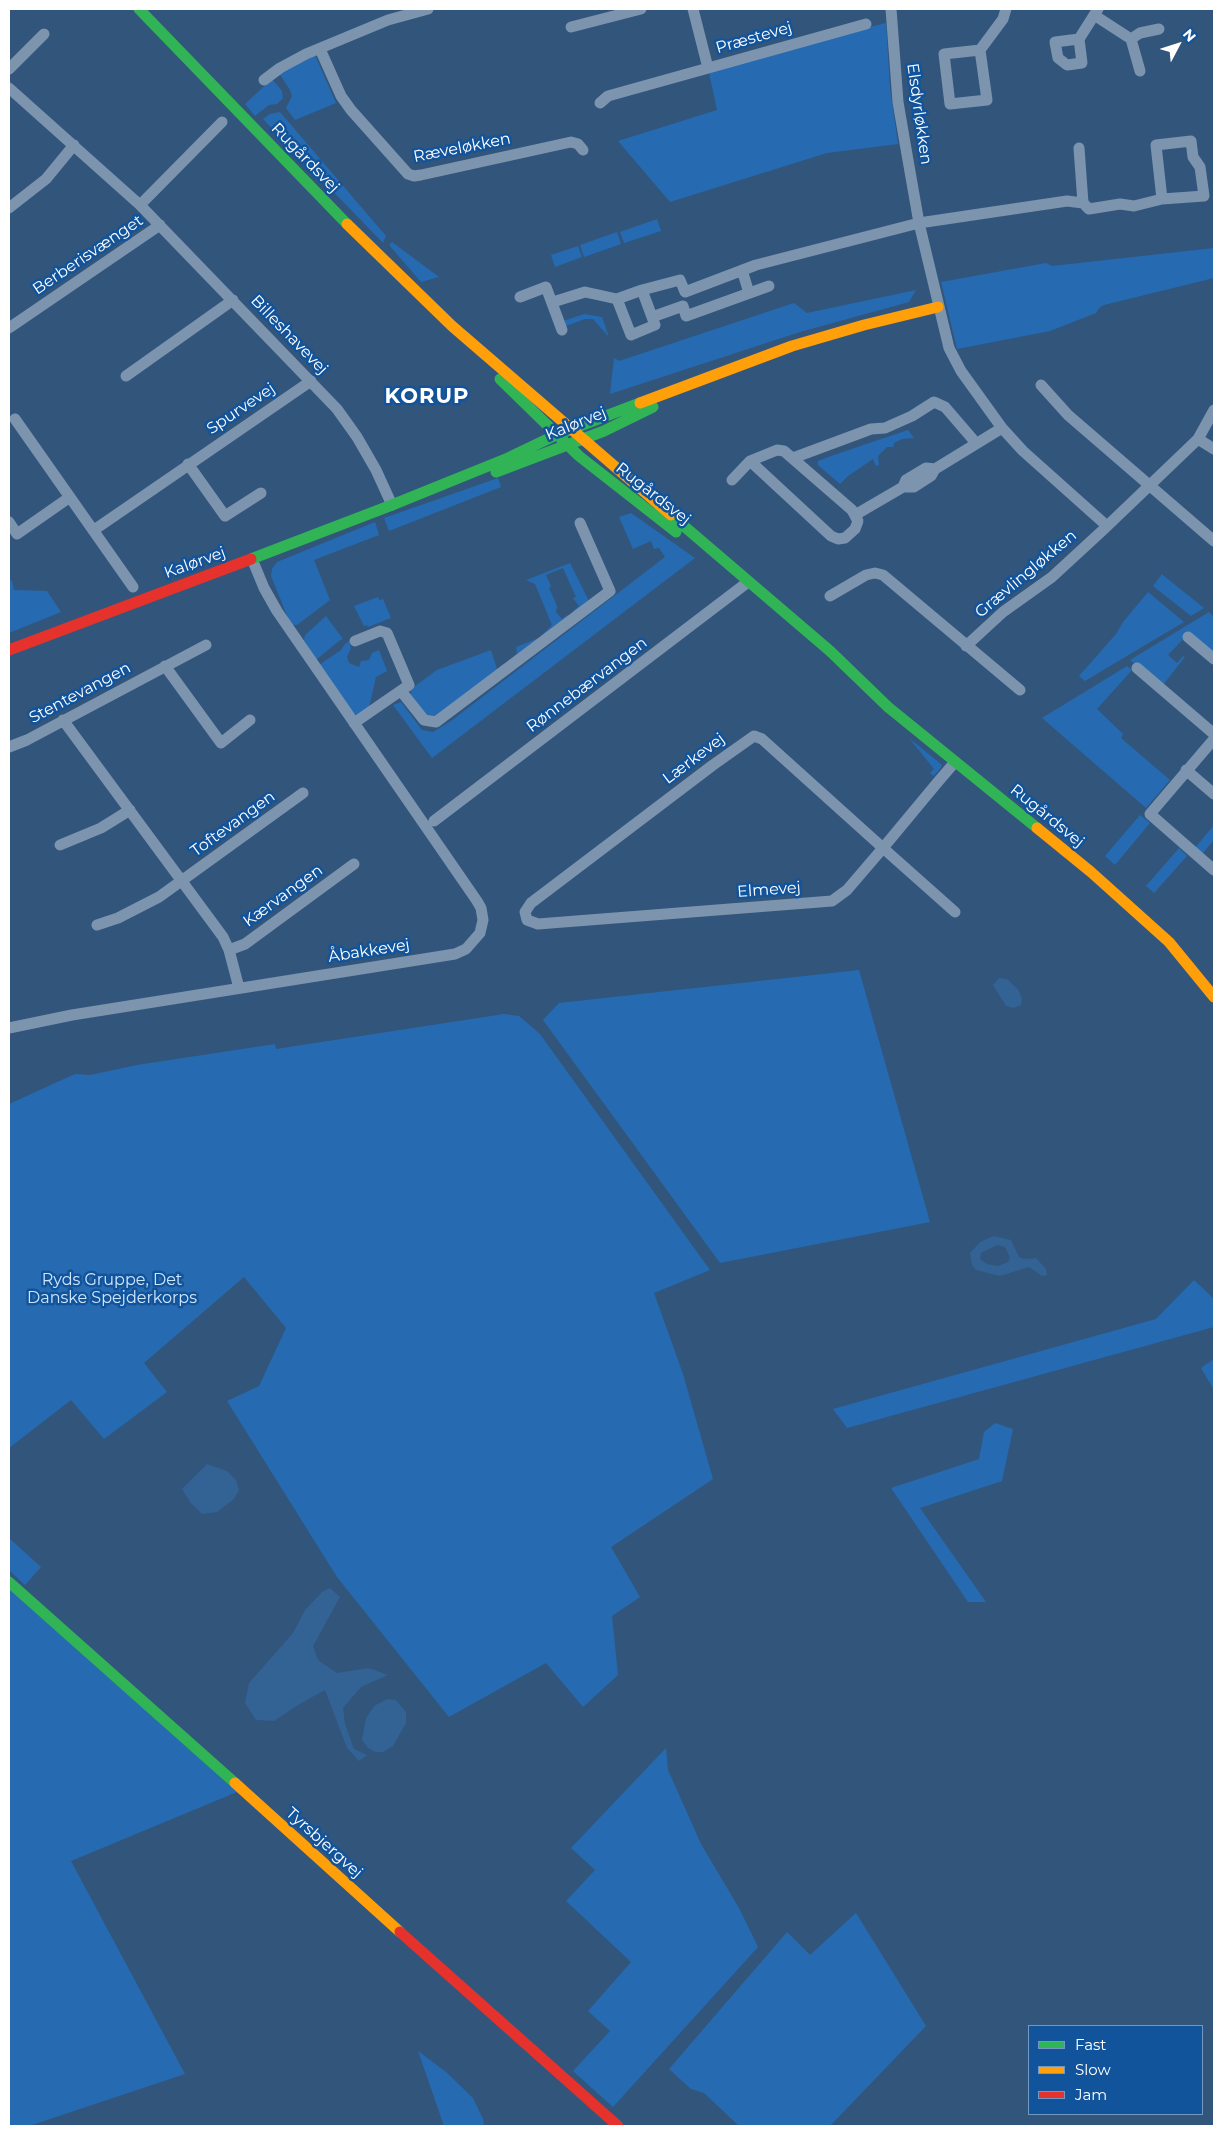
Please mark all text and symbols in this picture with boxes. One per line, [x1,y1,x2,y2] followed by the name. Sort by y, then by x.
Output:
[714,18,794,58] street label: Præstevej
[1153,20,1203,70] north arrow
[1179,25,1200,45] text: N
[902,62,936,166] street label: Elsdyrløkken
[267,119,343,197] street label: Rugårdsvej
[412,129,512,167] street label: Ræveløkken
[29,211,147,299] street label: Berberisvænget
[246,291,332,379] street label: Billeshavevej
[203,379,279,439] street label: Spurvevej
[384,384,470,410] district label: KORUP
[543,403,609,445] street label: Kalørvej
[612,459,694,529] street label: Rugårdsvej
[971,526,1081,622] street label: Grævlingløkken
[162,543,228,583] street label: Kalørvej
[523,633,651,737] street label: Rønnebærvangen
[26,658,134,728] street label: Stentevangen
[659,729,729,789] street label: Lærkevej
[1006,780,1088,852] street label: Rugårdsvej
[187,787,279,861] street label: Toftevangen
[239,861,327,931] street label: Kærvangen
[736,878,802,902] street label: Elmevej
[327,935,411,967] street label: Åbakkevej
[27,1270,197,1308] park label: Ryds Gruppe, Det Danske Spejderkorps
[282,1804,366,1882] street label: Tyrsbjergvej
[1028,2025,1203,2115] legend
[1075,2035,1106,2054] text: Fast
[1075,2060,1111,2079] text: Slow
[1075,2085,1107,2104] text: Jam

